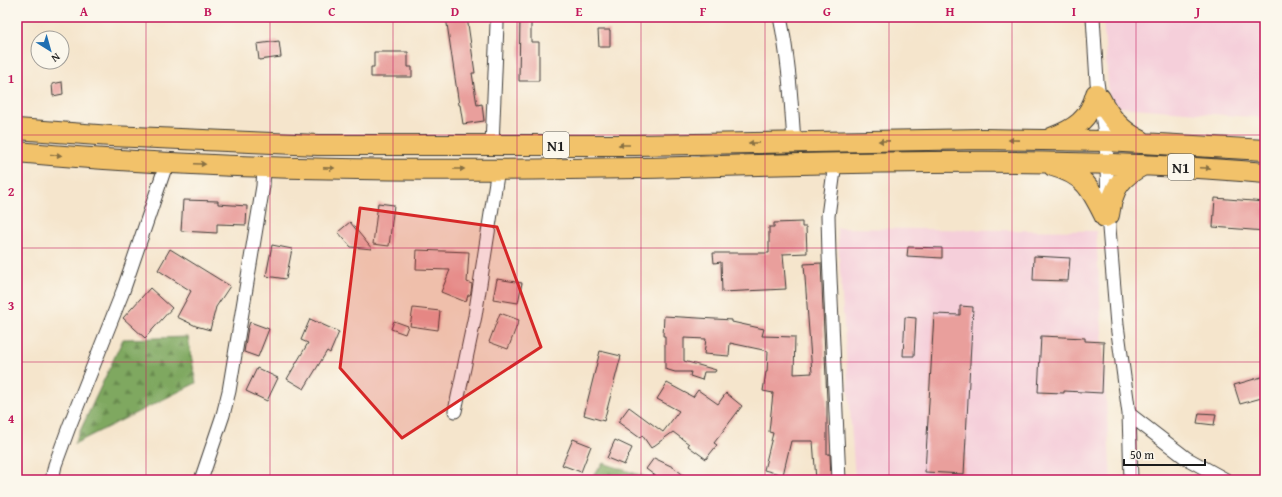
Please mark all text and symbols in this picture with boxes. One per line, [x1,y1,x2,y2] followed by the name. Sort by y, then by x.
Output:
[80,2,89,21] text: A
[204,2,212,21] text: B
[328,2,336,21] text: C
[451,2,459,21] text: D
[576,2,583,21] text: E
[700,2,707,21] text: F
[823,2,831,21] text: G
[945,2,955,21] text: H
[1072,2,1076,21] text: I
[1194,2,1201,21] text: J
[30,30,70,70] north arrow
[48,49,64,67] text: N
[8,69,14,88] text: 1
[543,132,569,158] road number: N1
[878,137,890,144] one-way arrow
[1007,137,1020,143] one-way arrow
[747,140,760,146] one-way arrow
[617,142,630,148] one-way arrow
[50,152,62,159] one-way arrow
[1168,154,1194,180] road number: N1
[194,161,206,168] one-way arrow
[323,165,336,171] one-way arrow
[1199,165,1211,172] one-way arrow
[453,166,466,172] one-way arrow
[8,182,15,201] text: 2
[8,296,14,315] text: 3
[8,409,15,428] text: 4
[1124,441,1205,467] scale bar
[1130,446,1154,463] text: 50 m

